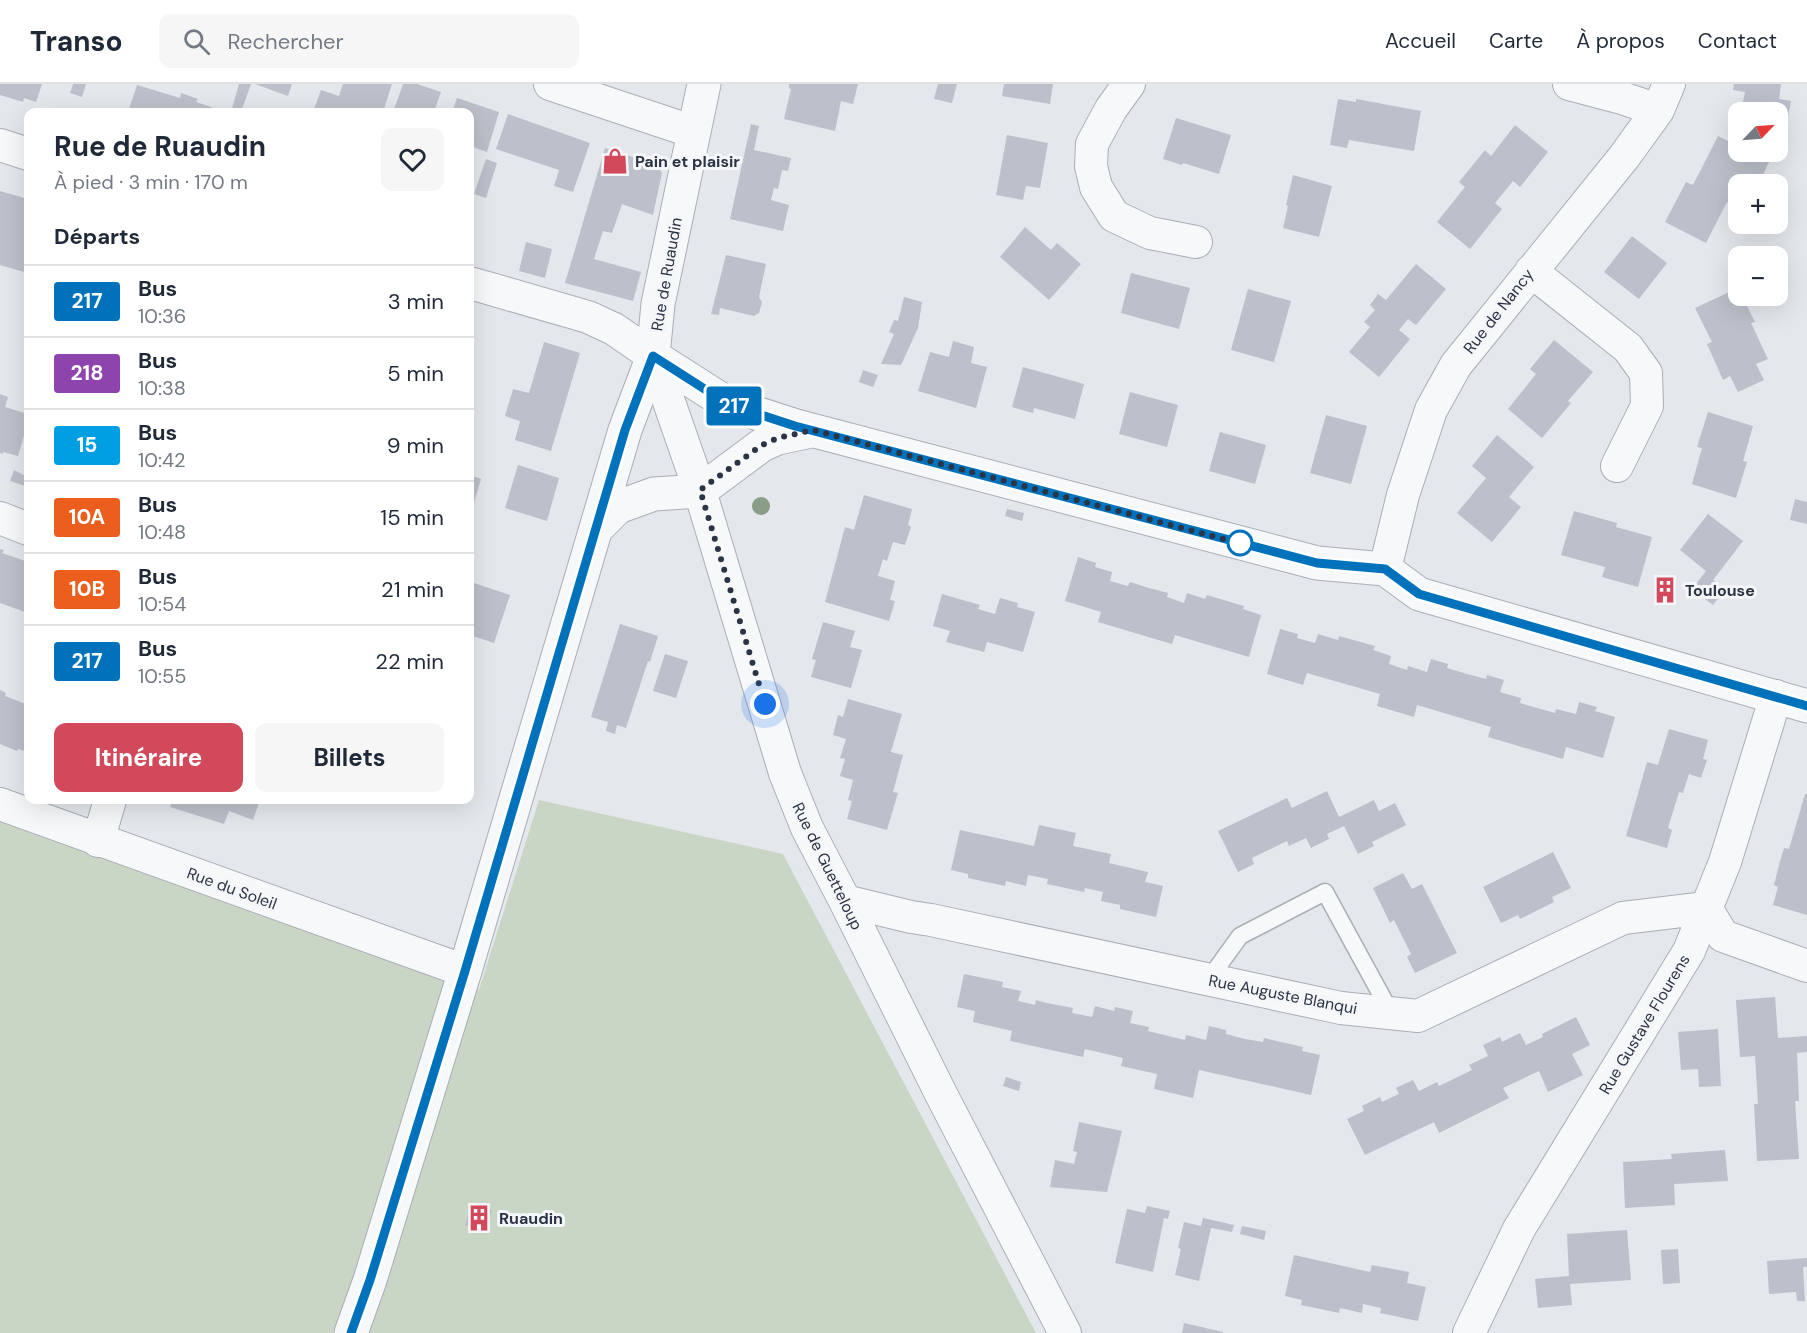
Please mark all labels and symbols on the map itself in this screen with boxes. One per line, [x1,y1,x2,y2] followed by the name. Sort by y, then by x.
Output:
[1728,102,1788,162] north arrow
[600,146,630,176] shop icon: Pain et plaisir
[635,151,740,172] place label: Pain et plaisir
[646,216,687,333] street label: Rue de Ruaudin
[1459,264,1538,358] street label: Rue de Nancy
[700,386,768,426] line badge: 217
[1227,530,1253,556] unlabelled marker
[1650,575,1680,605] building icon: Toulouse
[1685,580,1755,601] place label: Toulouse
[750,689,780,719] your location
[788,799,867,933] street label: Rue de Guetteloup
[184,862,280,914] street label: Rue du Soleil
[1594,950,1695,1098] street label: Rue Gustave Flourens
[1207,970,1359,1019] street label: Rue Auguste Blanqui
[464,1203,494,1233] building icon: Ruaudin
[499,1208,563,1229] place label: Ruaudin

